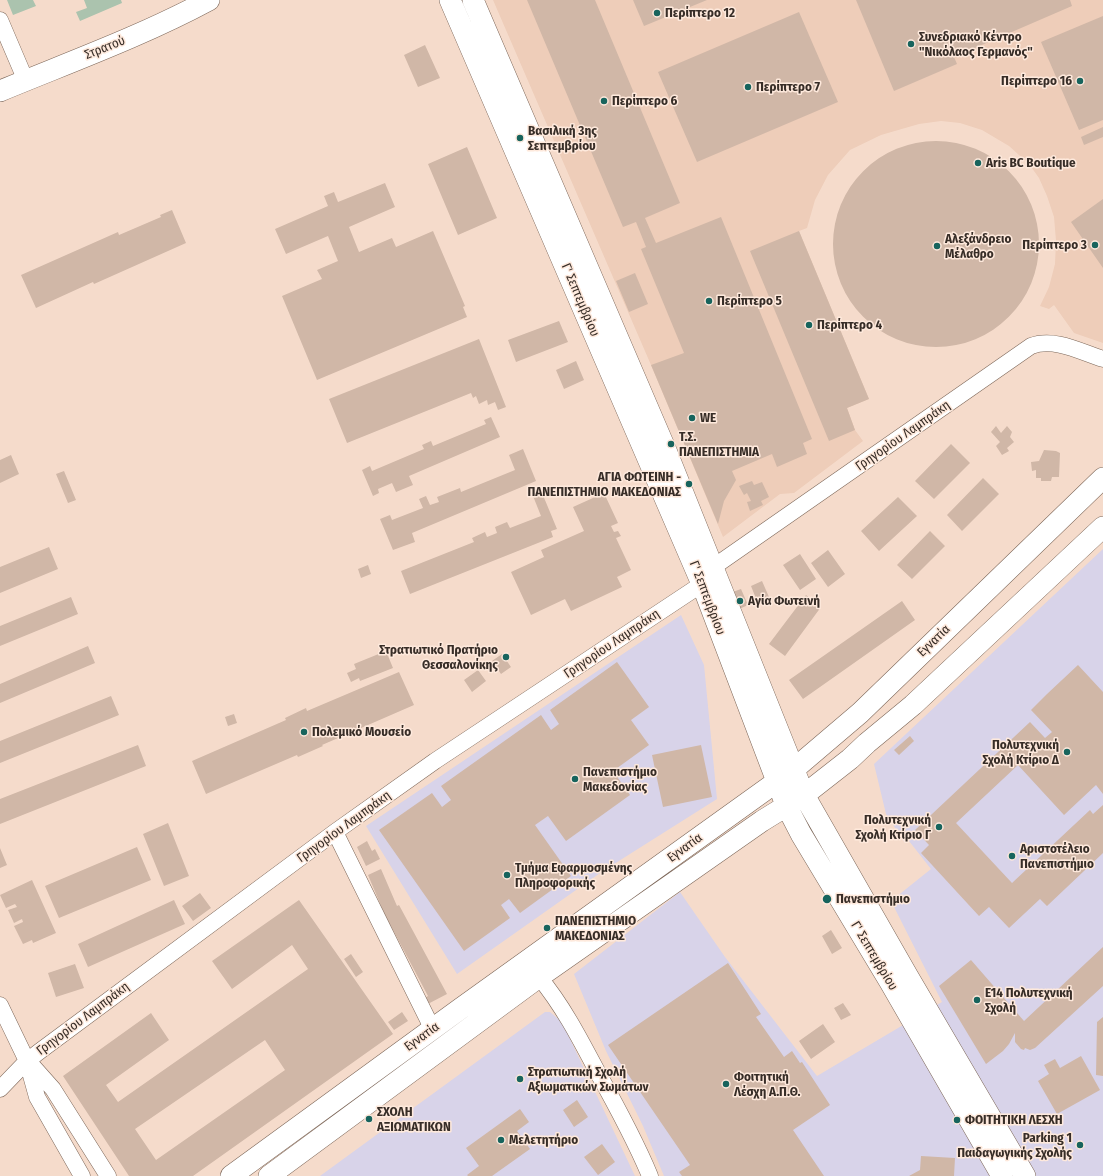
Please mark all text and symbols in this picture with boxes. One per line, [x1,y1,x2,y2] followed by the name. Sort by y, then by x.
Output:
[665,5,735,21] place label: Περίπτερο 12
[652,8,662,18] marker: Περίπτερο 12
[919,29,1033,60] place label: Συνεδριακό Κέντρο "Νικόλαος Γερμανός"
[82,33,128,63] street label: Στρατού
[906,39,916,49] marker: Συνεδριακό Κέντρο "Νικόλαος Γερμανός"
[1001,73,1072,89] place label: Περίπτερο 16
[1075,76,1085,86] marker: Περίπτερο 16
[756,79,820,95] place label: Περίπτερο 7
[743,82,753,92] marker: Περίπτερο 7
[612,93,677,109] place label: Περίπτερο 6
[599,96,609,106] marker: Περίπτερο 6
[528,123,597,154] place label: Βασιλική 3ης Σεπτεμβρίου
[515,133,525,143] marker: Βασιλική 3ης Σεπτεμβρίου
[986,155,1076,171] place label: Aris BC Boutique
[973,158,983,168] marker: Aris BC Boutique
[945,231,1011,262] place label: Αλεξάνδρειο Μέλαθρο
[1022,237,1087,253] place label: Περίπτερο 3
[1090,240,1100,250] marker: Περίπτερο 3
[932,241,942,251] marker: Αλεξάνδρειο Μέλαθρο
[558,261,602,339] street label: Γ' Σεπτεμβρίου
[717,293,782,309] place label: Περίπτερο 5
[704,296,714,306] marker: Περίπτερο 5
[817,317,882,333] place label: Περίπτερο 4
[804,320,814,330] marker: Περίπτερο 4
[853,397,953,475] street label: Γρηγορίου Λαμπράκη
[700,410,716,426] place label: WE
[687,413,697,423] marker: WE
[679,429,759,460] place label: Τ.Σ. ΠΑΝΕΠΙΣΤΗΜΙΑ
[666,439,676,449] marker: Τ.Σ. ΠΑΝΕΠΙΣΤΗΜΙΑ
[527,469,681,500] place label: ΑΓΙΑ ΦΩΤΕΙΝΗ - ΠΑΝΕΠΙΣΤΗΜΙΟ ΜΑΚΕΔΟΝΙΑΣ
[684,479,694,489] marker: ΑΓΙΑ ΦΩΤΕΙΝΗ - ΠΑΝΕΠΙΣΤΗΜΙΟ ΜΑΚΕΔΟΝΙΑΣ
[686,559,728,637] street label: Γ' Σεπτεμβρίου
[748,593,820,609] place label: Αγία Φωτεινή
[735,596,745,606] marker: Αγία Φωτεινή
[561,606,663,682] street label: Γρηγορίου Λαμπράκη
[914,622,954,660] street label: Εγνατία
[379,642,498,673] place label: Στρατιωτικό Πρατήριο Θεσσαλονίκης
[501,652,511,662] marker: Στρατιωτικό Πρατήριο Θεσσαλονίκης
[312,724,411,740] place label: Πολεμικό Μουσείο
[299,727,309,737] marker: Πολεμικό Μουσείο
[982,737,1059,768] place label: Πολυτεχνική Σχολή Κτίριο Δ
[1062,747,1072,757] marker: Πολυτεχνική Σχολή Κτίριο Δ
[583,764,657,795] place label: Πανεπιστήμιο Μακεδονίας
[570,774,580,784] marker: Πανεπιστήμιο Μακεδονίας
[294,788,394,866] street label: Γρηγορίου Λαμπράκη
[856,812,931,843] place label: Πολυτεχνική Σχολή Κτίριο Γ
[934,822,944,832] marker: Πολυτεχνική Σχολή Κτίριο Γ
[664,830,706,866] street label: Εγνατία
[1020,841,1094,872] place label: Αριστοτέλειο Πανεπιστήμιο
[1007,851,1017,861] marker: Αριστοτέλειο Πανεπιστήμιο
[515,860,632,891] place label: Τμήμα Εφαρμοσμένης Πληροφορικής
[502,870,512,880] marker: Τμήμα Εφαρμοσμένης Πληροφορικής
[836,891,910,907] place label: Πανεπιστήμιο
[821,893,833,905] marker: Πανεπιστήμιο
[555,913,636,944] place label: ΠΑΝΕΠΙΣΤΗΜΙΟ ΜΑΚΕΔΟΝΙΑΣ
[847,919,901,993] street label: Γ' Σεπτεμβρίου
[542,923,552,933] marker: ΠΑΝΕΠΙΣΤΗΜΙΟ ΜΑΚΕΔΟΝΙΑΣ
[34,979,132,1059] street label: Γρηγορίου Λαμπράκη
[985,985,1073,1016] place label: E14 Πολυτεχνική Σχολή
[972,995,982,1005] marker: E14 Πολυτεχνική Σχολή
[401,1019,443,1055] street label: Εγνατία
[528,1064,648,1095] place label: Στρατιωτική Σχολή Αξιωματικών Σωμάτων
[734,1069,801,1100] place label: Φοιτητική Λέσχη Α.Π.Θ.
[515,1074,525,1084] marker: Στρατιωτική Σχολή Αξιωματικών Σωμάτων
[721,1079,731,1089] marker: Φοιτητική Λέσχη Α.Π.Θ.
[377,1104,451,1135] place label: ΣΧΟΛΗ ΑΞΙΩΜΑΤΙΚΩΝ
[965,1112,1063,1128] place label: ΦΟΙΤΗΤΙΚΗ ΛΕΣΧΗ
[364,1114,374,1124] marker: ΣΧΟΛΗ ΑΞΙΩΜΑΤΙΚΩΝ
[952,1115,962,1125] marker: ΦΟΙΤΗΤΙΚΗ ΛΕΣΧΗ
[957,1130,1072,1161] place label: Parking 1 Παιδαγωγικής Σχολής
[509,1132,578,1148] place label: Μελετητήριο
[496,1135,506,1145] marker: Μελετητήριο
[1075,1140,1085,1150] marker: Parking 1 Παιδαγωγικής Σχολής

